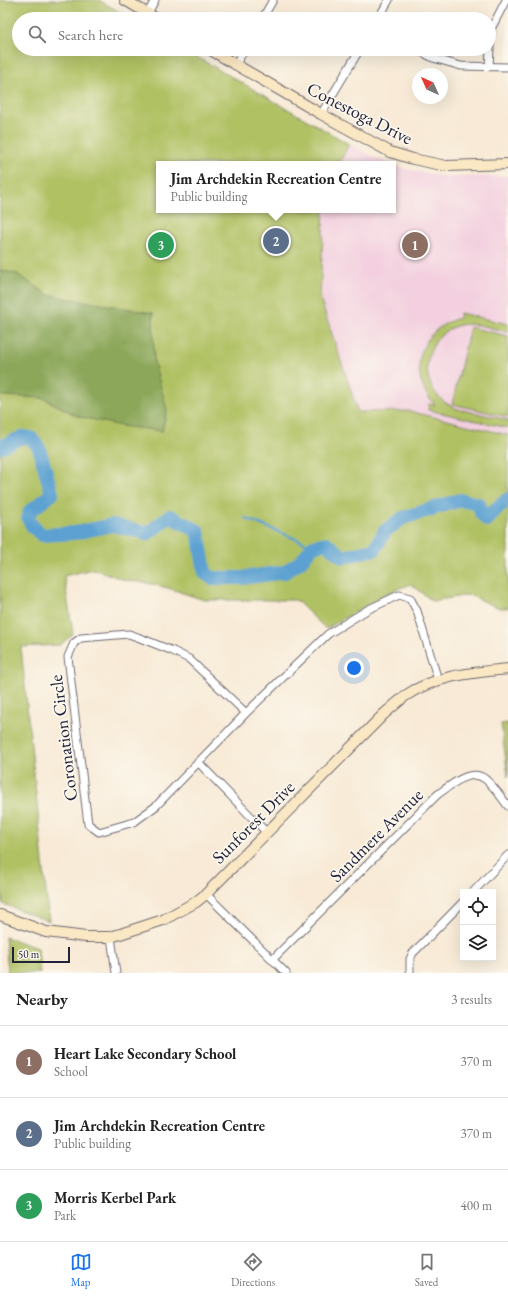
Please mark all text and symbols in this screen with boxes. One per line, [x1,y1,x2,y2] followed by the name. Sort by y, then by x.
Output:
[12,12,496,56] search box
[26,23,48,45] icon: search
[58,25,123,44] text: Search here
[412,68,448,104] north arrow
[303,77,417,149] street label: Conestoga Drive
[156,161,396,213] popup
[171,169,381,188] text: Jim Archdekin Recreation Centre
[171,188,247,205] text: Public building
[263,226,289,256] pin: 2
[148,230,174,260] pin: 3
[402,230,428,260] pin: 1
[344,658,364,678] your location
[44,673,82,803] street label: Coronation Circle
[207,776,299,868] street label: Sunforest Drive
[324,783,428,887] street label: Sandmere Avenue
[460,889,496,961] map controls
[460,889,496,925] button: locate
[460,925,496,961] button: layers
[12,945,70,964] scale bar
[18,947,39,961] text: 50 m
[16,988,68,1010] text: Nearby
[451,991,492,1008] text: 3 results
[54,1044,236,1063] text: Heart Lake Secondary School
[26,1053,32,1070] text: 1
[461,1053,492,1070] text: 370 m
[54,1063,88,1080] text: School
[54,1116,265,1135] text: Jim Archdekin Recreation Centre
[26,1125,32,1142] text: 2
[461,1125,492,1142] text: 370 m
[54,1135,131,1152] text: Public building
[54,1188,176,1207] text: Morris Kerbel Park
[26,1197,32,1214] text: 3
[461,1197,492,1214] text: 400 m
[54,1207,76,1224] text: Park
[70,1251,92,1289] tab: Map
[231,1251,275,1289] tab: Directions
[415,1251,438,1289] tab: Saved

